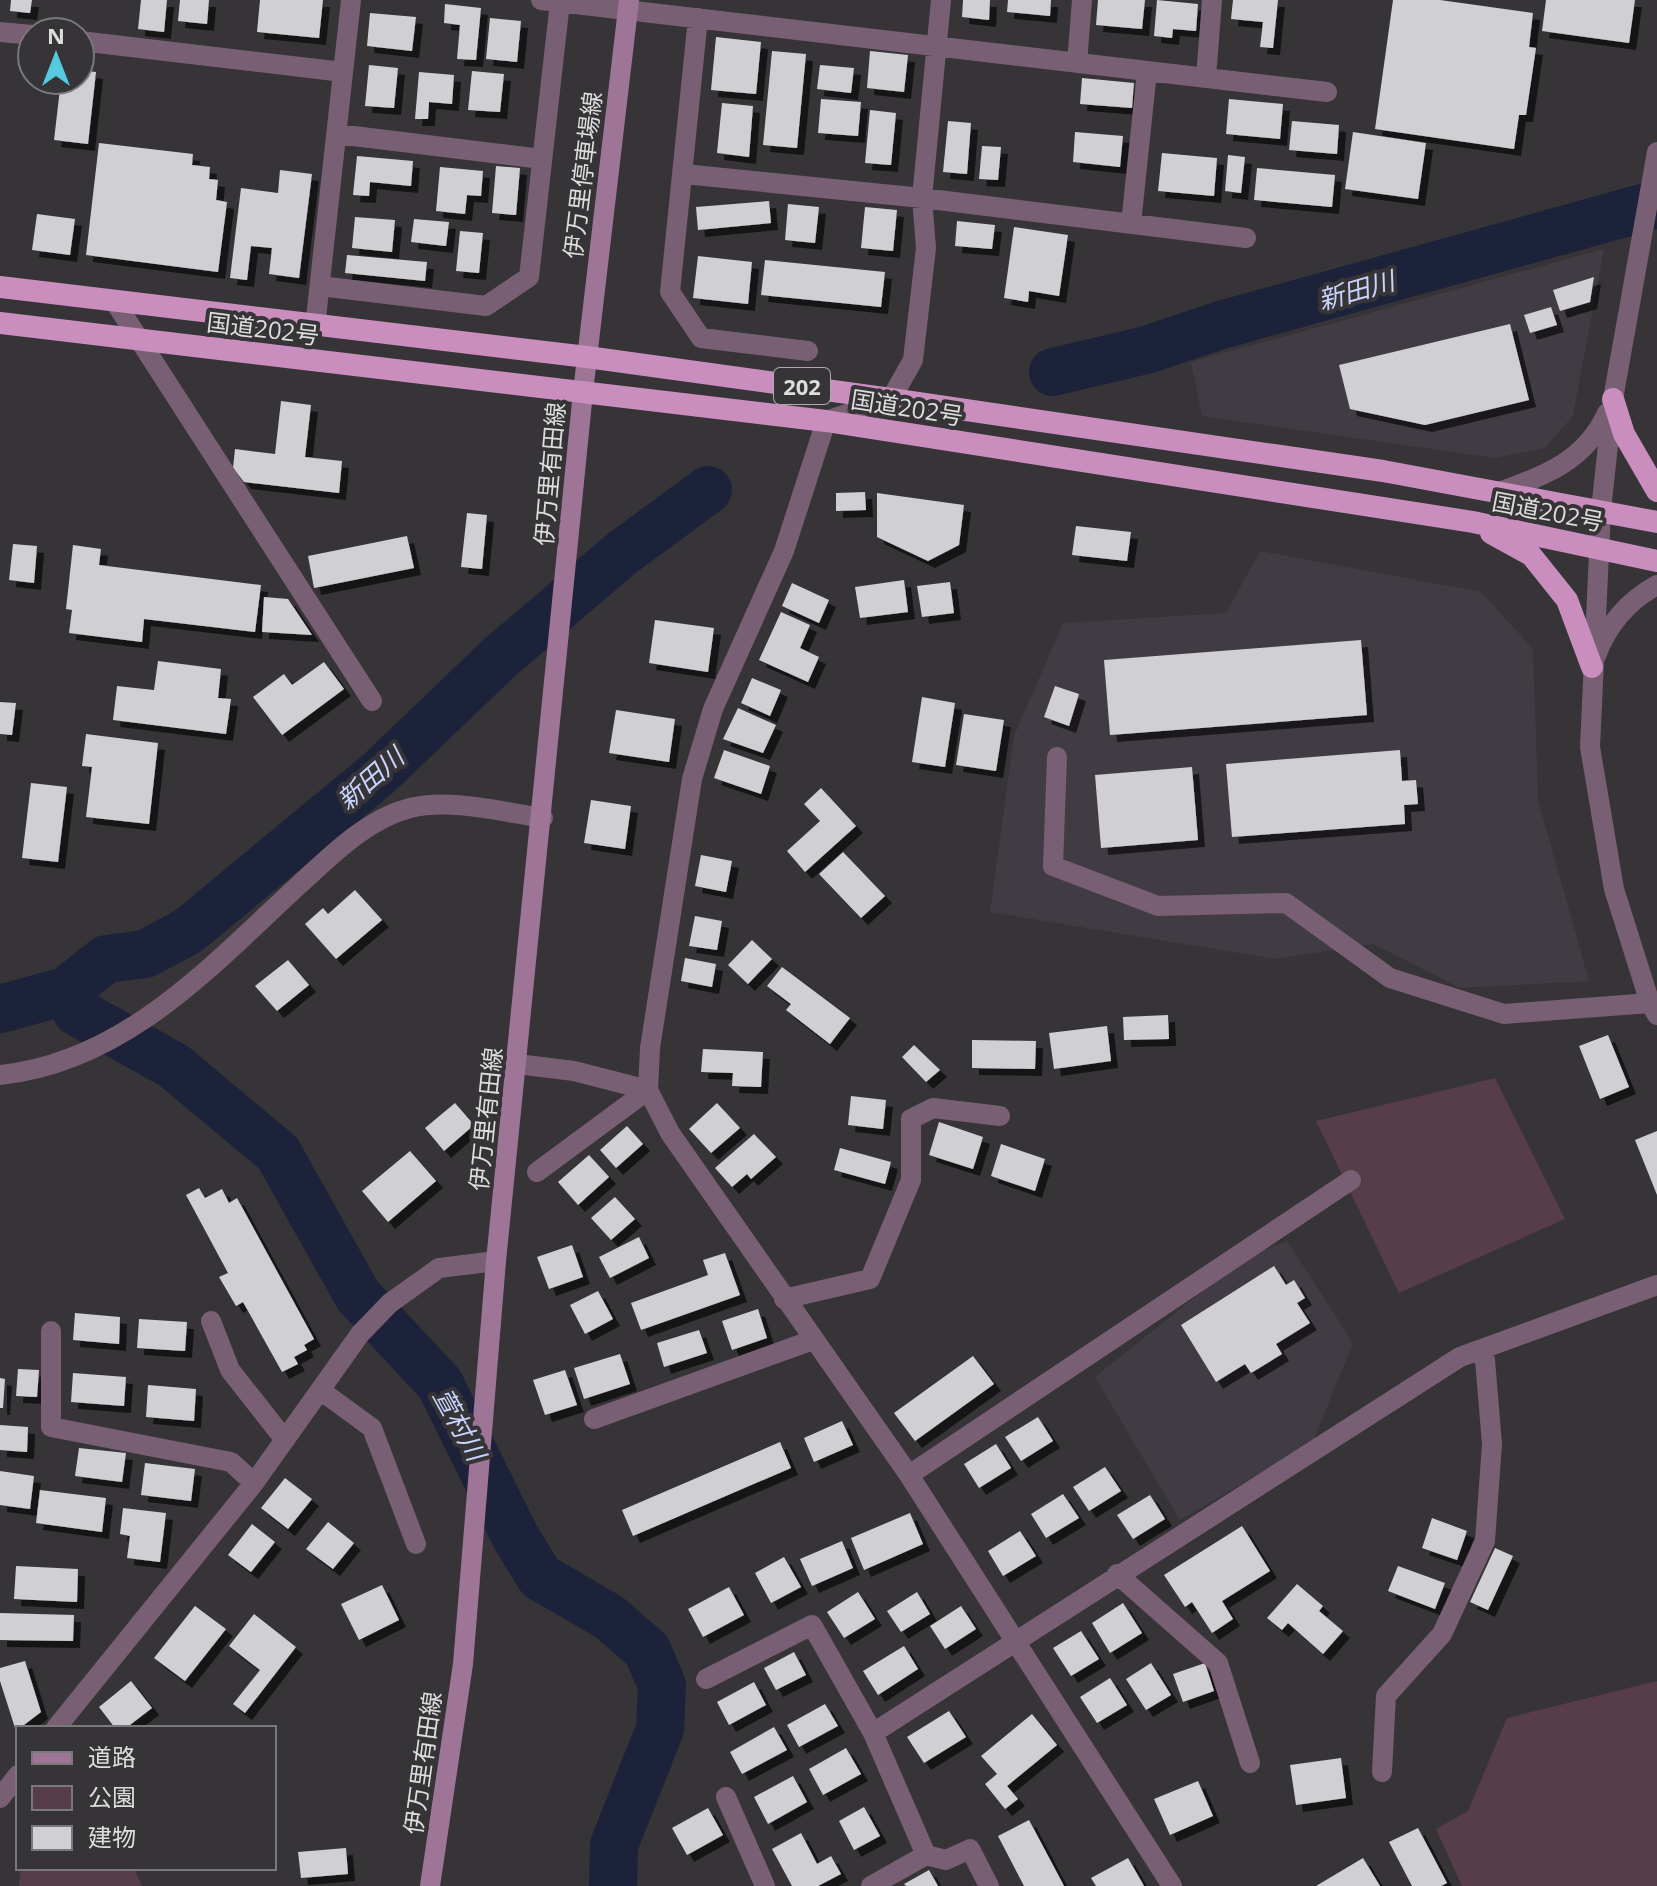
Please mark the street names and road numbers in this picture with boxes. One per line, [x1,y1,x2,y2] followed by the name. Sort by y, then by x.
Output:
[555,90,609,260] street label: 伊万里停車場線
[205,305,321,351] street label: 国道202号
[774,368,830,404] road number: 202
[849,382,965,432] street label: 国道202号
[526,401,572,547] street label: 伊万里有田線
[1489,484,1607,538] street label: 国道202号
[461,1046,509,1192] street label: 伊万里有田線
[396,1689,448,1837] street label: 伊万里有田線

